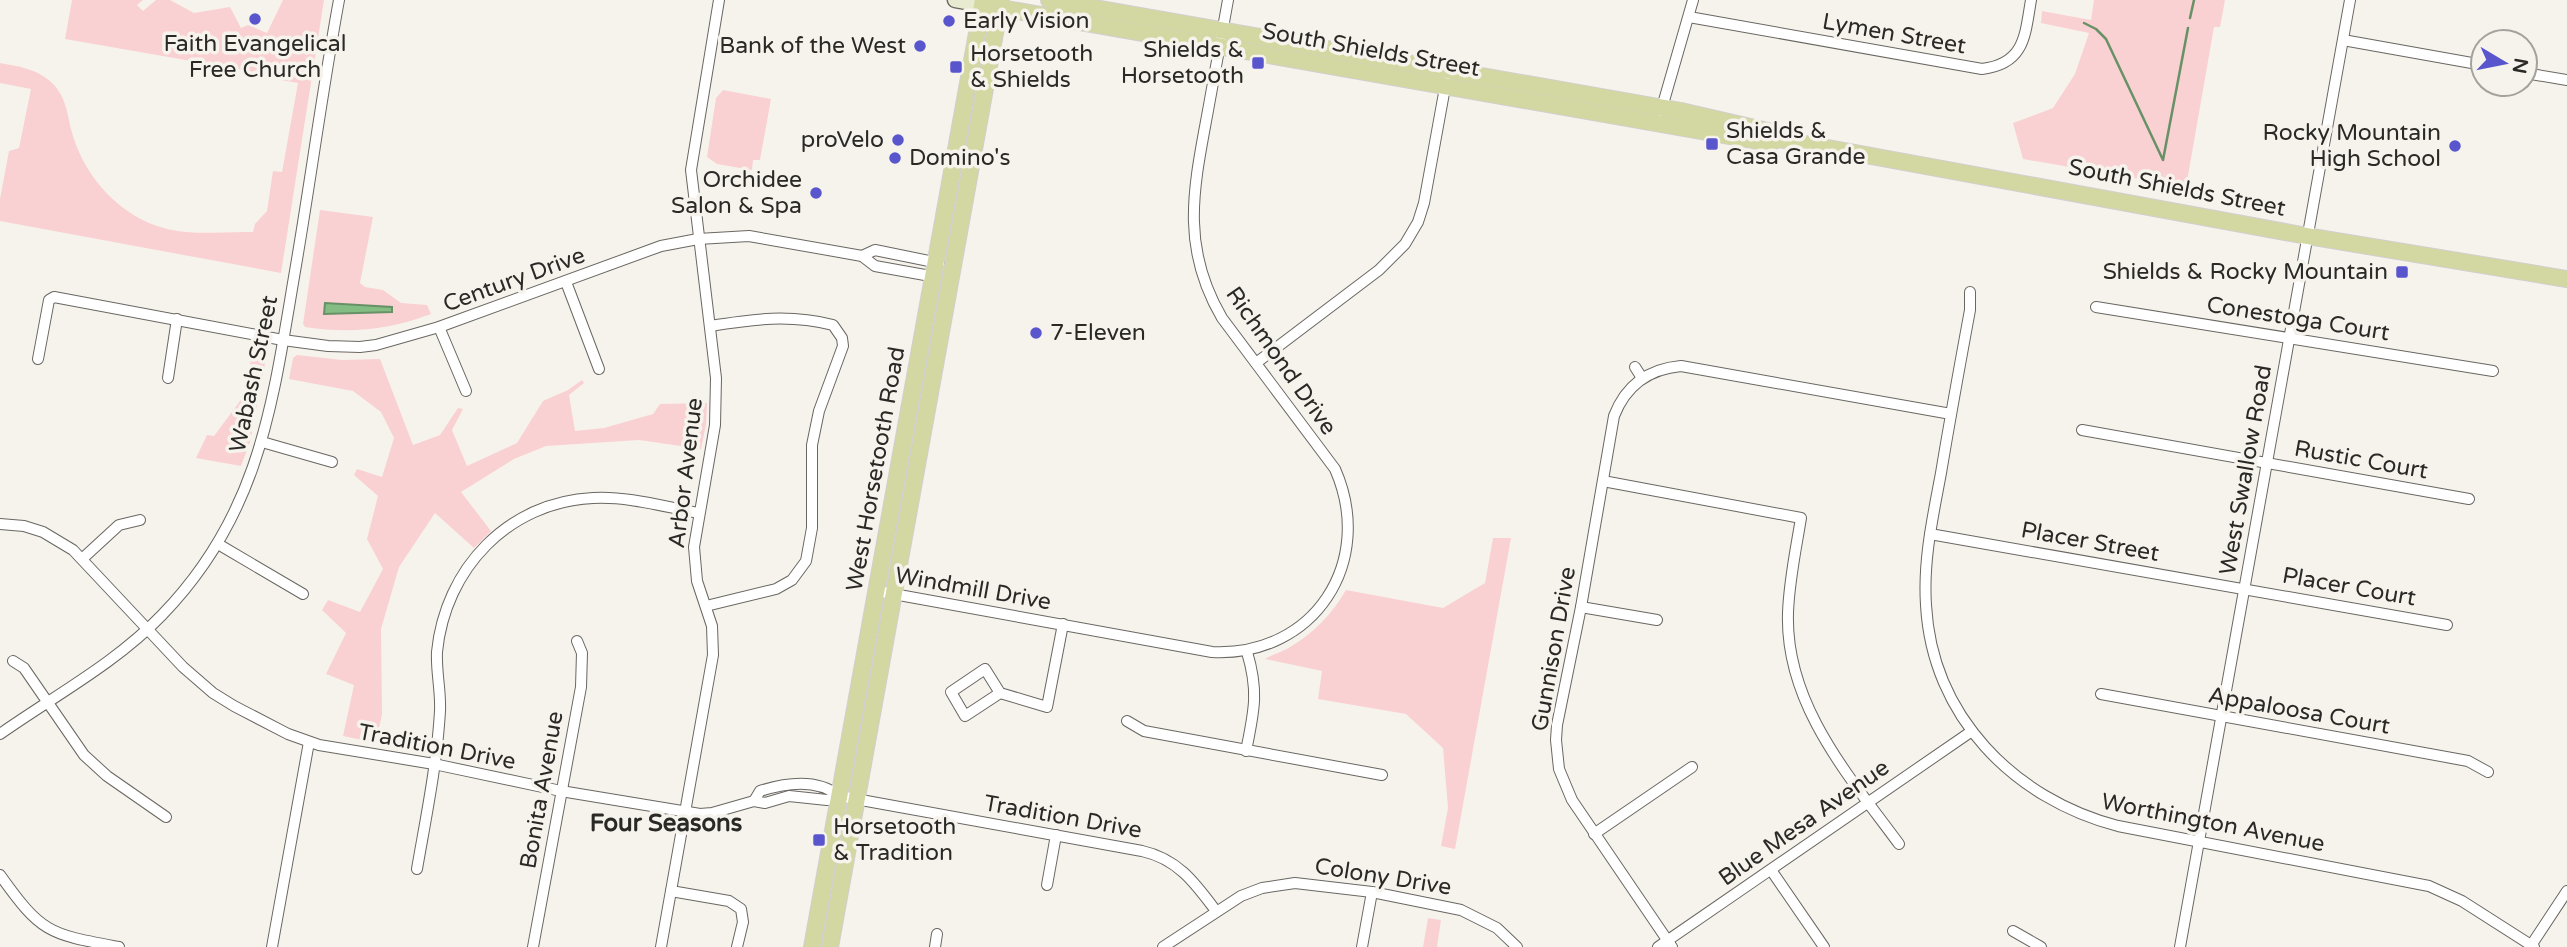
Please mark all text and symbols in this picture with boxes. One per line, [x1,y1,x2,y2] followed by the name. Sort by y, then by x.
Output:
[963,7,1090,35] place label: Early Vision
[1820,8,1968,60] street label: Lymen Street
[247,11,263,27] marker: Faith Evangelical Free Church
[941,13,957,29] marker: Early Vision
[1260,17,1482,83] street label: South Shields Street
[2469,28,2539,98] north arrow
[164,30,346,84] place label: Faith Evangelical Free Church
[719,32,906,60] place label: Bank of the West
[1121,36,1244,90] place label: Shields & Horsetooth
[912,38,928,54] marker: Bank of the West
[970,40,1093,94] place label: Horsetooth & Shields
[1250,55,1266,71] marker: Shields & Horsetooth
[2508,56,2532,75] text: N
[948,59,964,75] marker: Horsetooth & Shields
[1726,117,1866,171] place label: Shields & Casa Grande
[2262,119,2441,173] place label: Rocky Mountain High School
[801,126,884,154] place label: proVelo
[890,132,906,148] marker: proVelo
[1704,136,1720,152] marker: Shields & Casa Grande
[2447,138,2463,154] marker: Rocky Mountain High School
[909,144,1011,172] place label: Domino's
[887,150,903,166] marker: Domino's
[2066,153,2288,223] street label: South Shields Street
[671,166,802,220] place label: Orchidee Salon & Spa
[808,185,824,201] marker: Orchidee Salon & Spa
[439,241,589,319] street label: Century Drive
[2103,258,2388,286] place label: Shields & Rocky Mountain
[2394,264,2410,280] marker: Shields & Rocky Mountain
[1219,281,1343,441] street label: Richmond Drive
[2205,291,2392,347] street label: Conestoga Court
[224,293,284,455] street label: Wabash Street
[1050,319,1146,347] place label: 7-Eleven
[1028,325,1044,341] marker: 7-Eleven
[841,344,911,594] street label: West Horsetooth Road
[2214,363,2278,577] street label: West Swallow Road
[663,396,709,550] street label: Arbor Avenue
[2292,434,2430,486] street label: Rustic Court
[2019,516,2161,568] street label: Placer Street
[893,561,1053,617] street label: Windmill Drive
[2280,561,2418,613] street label: Placer Court
[1526,564,1582,734] street label: Gunnison Drive
[2206,681,2392,741] street label: Appaloosa Court
[514,709,570,871] street label: Bonita Avenue
[356,718,518,776] street label: Tradition Drive
[1713,754,1895,892] street label: Blue Mesa Avenue
[2099,788,2327,858] street label: Worthington Avenue
[982,789,1144,845] street label: Tradition Drive
[590,809,742,838] district label: Four Seasons
[833,813,956,867] place label: Horsetooth & Tradition
[811,832,827,848] marker: Horsetooth & Tradition
[1313,852,1453,902] street label: Colony Drive

